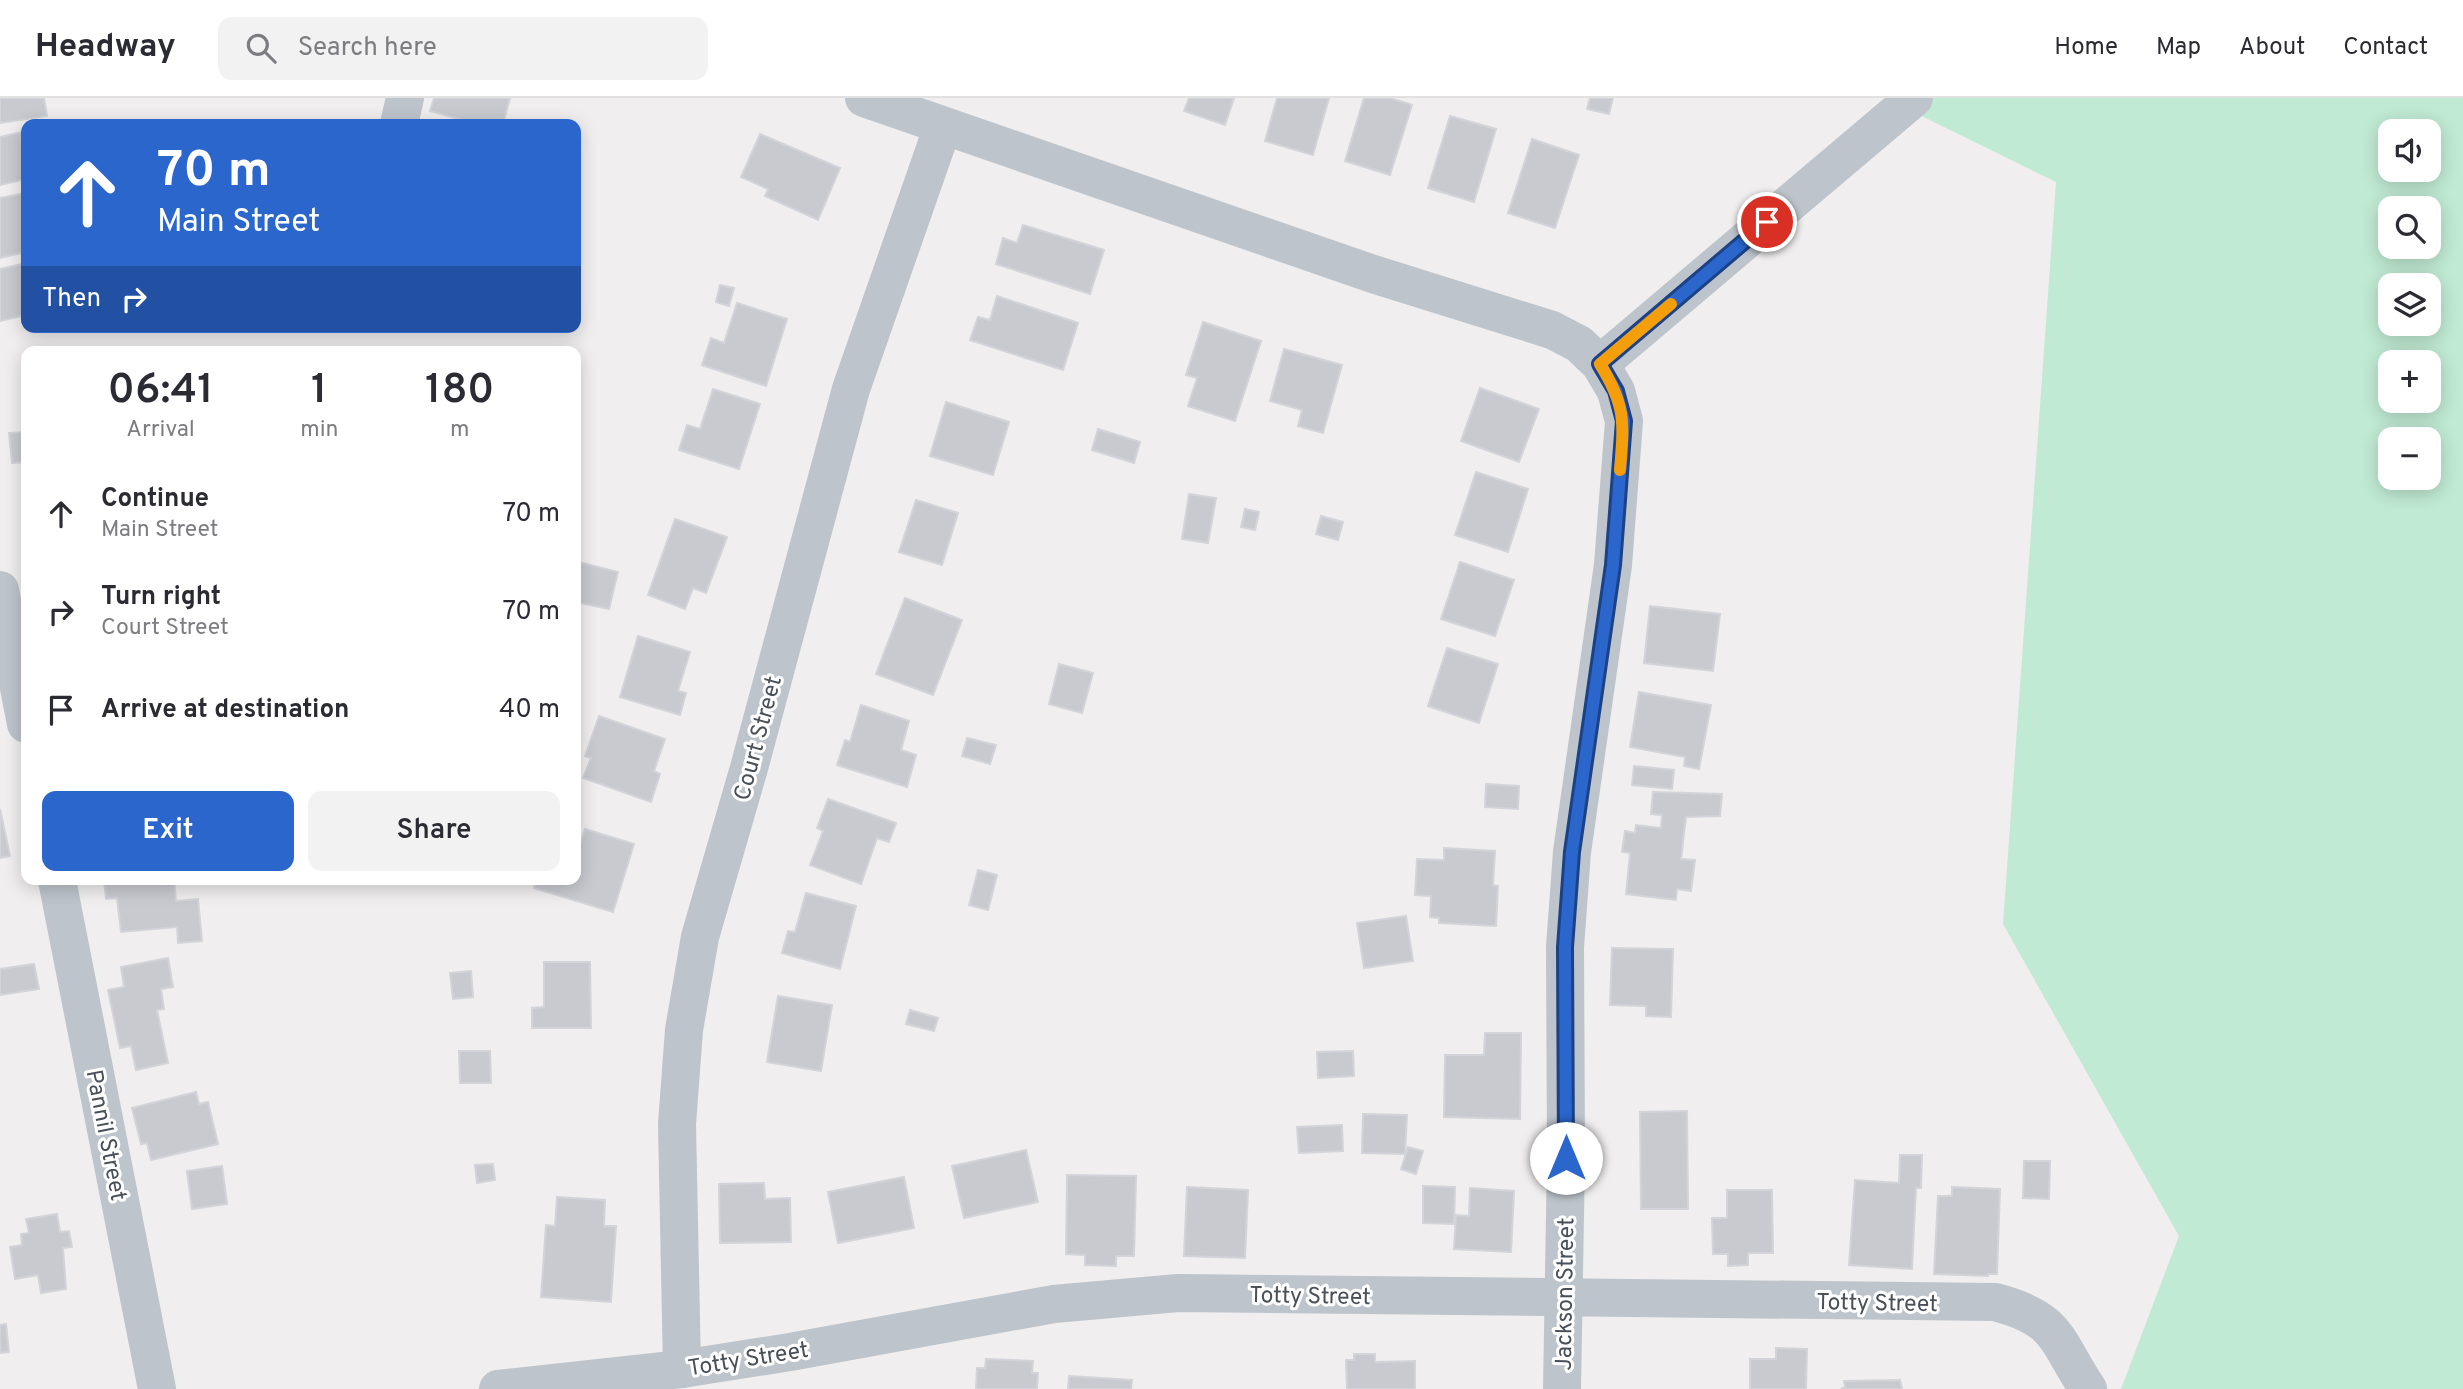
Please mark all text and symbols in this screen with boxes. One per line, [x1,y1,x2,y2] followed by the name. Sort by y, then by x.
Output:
[218,17,708,80] search box
[35,27,176,69] text: Headway
[242,29,280,67] icon: search
[298,32,437,65] text: Search here
[2054,33,2118,63] text: Home
[2156,33,2201,63] text: Map
[2239,33,2305,63] text: About
[2343,33,2428,63] text: Contact
[2378,119,2441,490] map controls
[2378,119,2441,182] button: sound
[157,142,271,204] text: 70 m
[42,147,133,238] icon: ahead
[1737,192,1797,252] pin
[2378,196,2441,259] button: search
[157,203,320,243] text: Main Street
[1748,203,1786,241] icon: arrive
[2378,273,2441,336] button: layers
[115,280,153,318] icon: right
[42,283,101,316] text: Then
[2378,350,2441,413] button: +
[108,365,214,418] text: 06:41
[311,365,328,418] text: 1
[425,365,494,418] text: 180
[126,416,195,445] text: Arrival
[300,416,338,445] text: min
[450,416,469,445] text: m
[2378,427,2441,490] button: −
[101,483,209,516] text: Continue
[42,495,80,533] icon: ahead
[502,498,560,531] text: 70 m
[101,516,218,545] text: Main Street
[101,581,221,614] text: Turn right
[42,593,80,631] icon: right
[502,596,560,629] text: 70 m
[101,614,229,643] text: Court Street
[729,673,790,804] street label: Court Street
[42,691,80,729] icon: arrive
[101,694,349,727] text: Arrive at destination
[499,694,560,727] text: 40 m
[42,791,294,871] button: Exit
[308,791,560,871] button: Share
[78,1067,131,1204] street label: Pannil Street
[1529,1121,1603,1195] position arrow
[1551,1217,1582,1371] street label: Jackson Street
[1249,1282,1371,1313] street label: Totty Street
[1816,1289,1938,1320] street label: Totty Street
[686,1337,811,1384] street label: Totty Street

